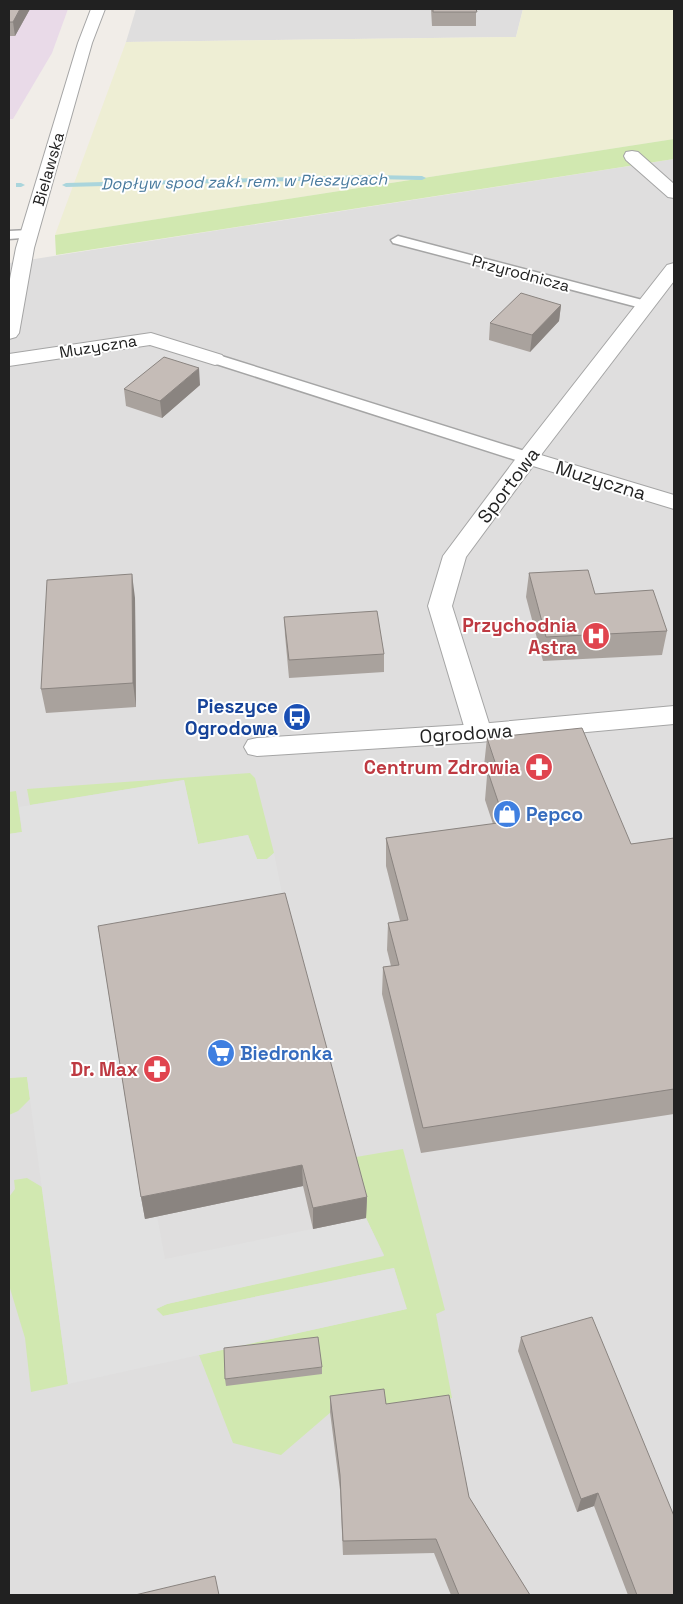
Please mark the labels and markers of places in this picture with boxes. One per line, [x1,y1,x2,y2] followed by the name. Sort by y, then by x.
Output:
[462,613,577,660] place label: Przychodnia Astra
[581,621,611,651] hospital icon: Przychodnia Astra
[185,694,278,741] place label: Pieszyce Ogrodowa
[282,702,312,732] bus stop icon: Pieszyce Ogrodowa
[524,752,554,782] pharmacy icon: Centrum Zdrowia
[364,755,520,780] place label: Centrum Zdrowia
[492,799,522,829] shop icon: Pepco
[526,802,583,827] place label: Pepco
[206,1038,236,1068] supermarket icon: Biedronka
[240,1041,333,1066] place label: Biedronka
[142,1054,172,1084] pharmacy icon: Dr. Max
[70,1057,138,1082] place label: Dr. Max

